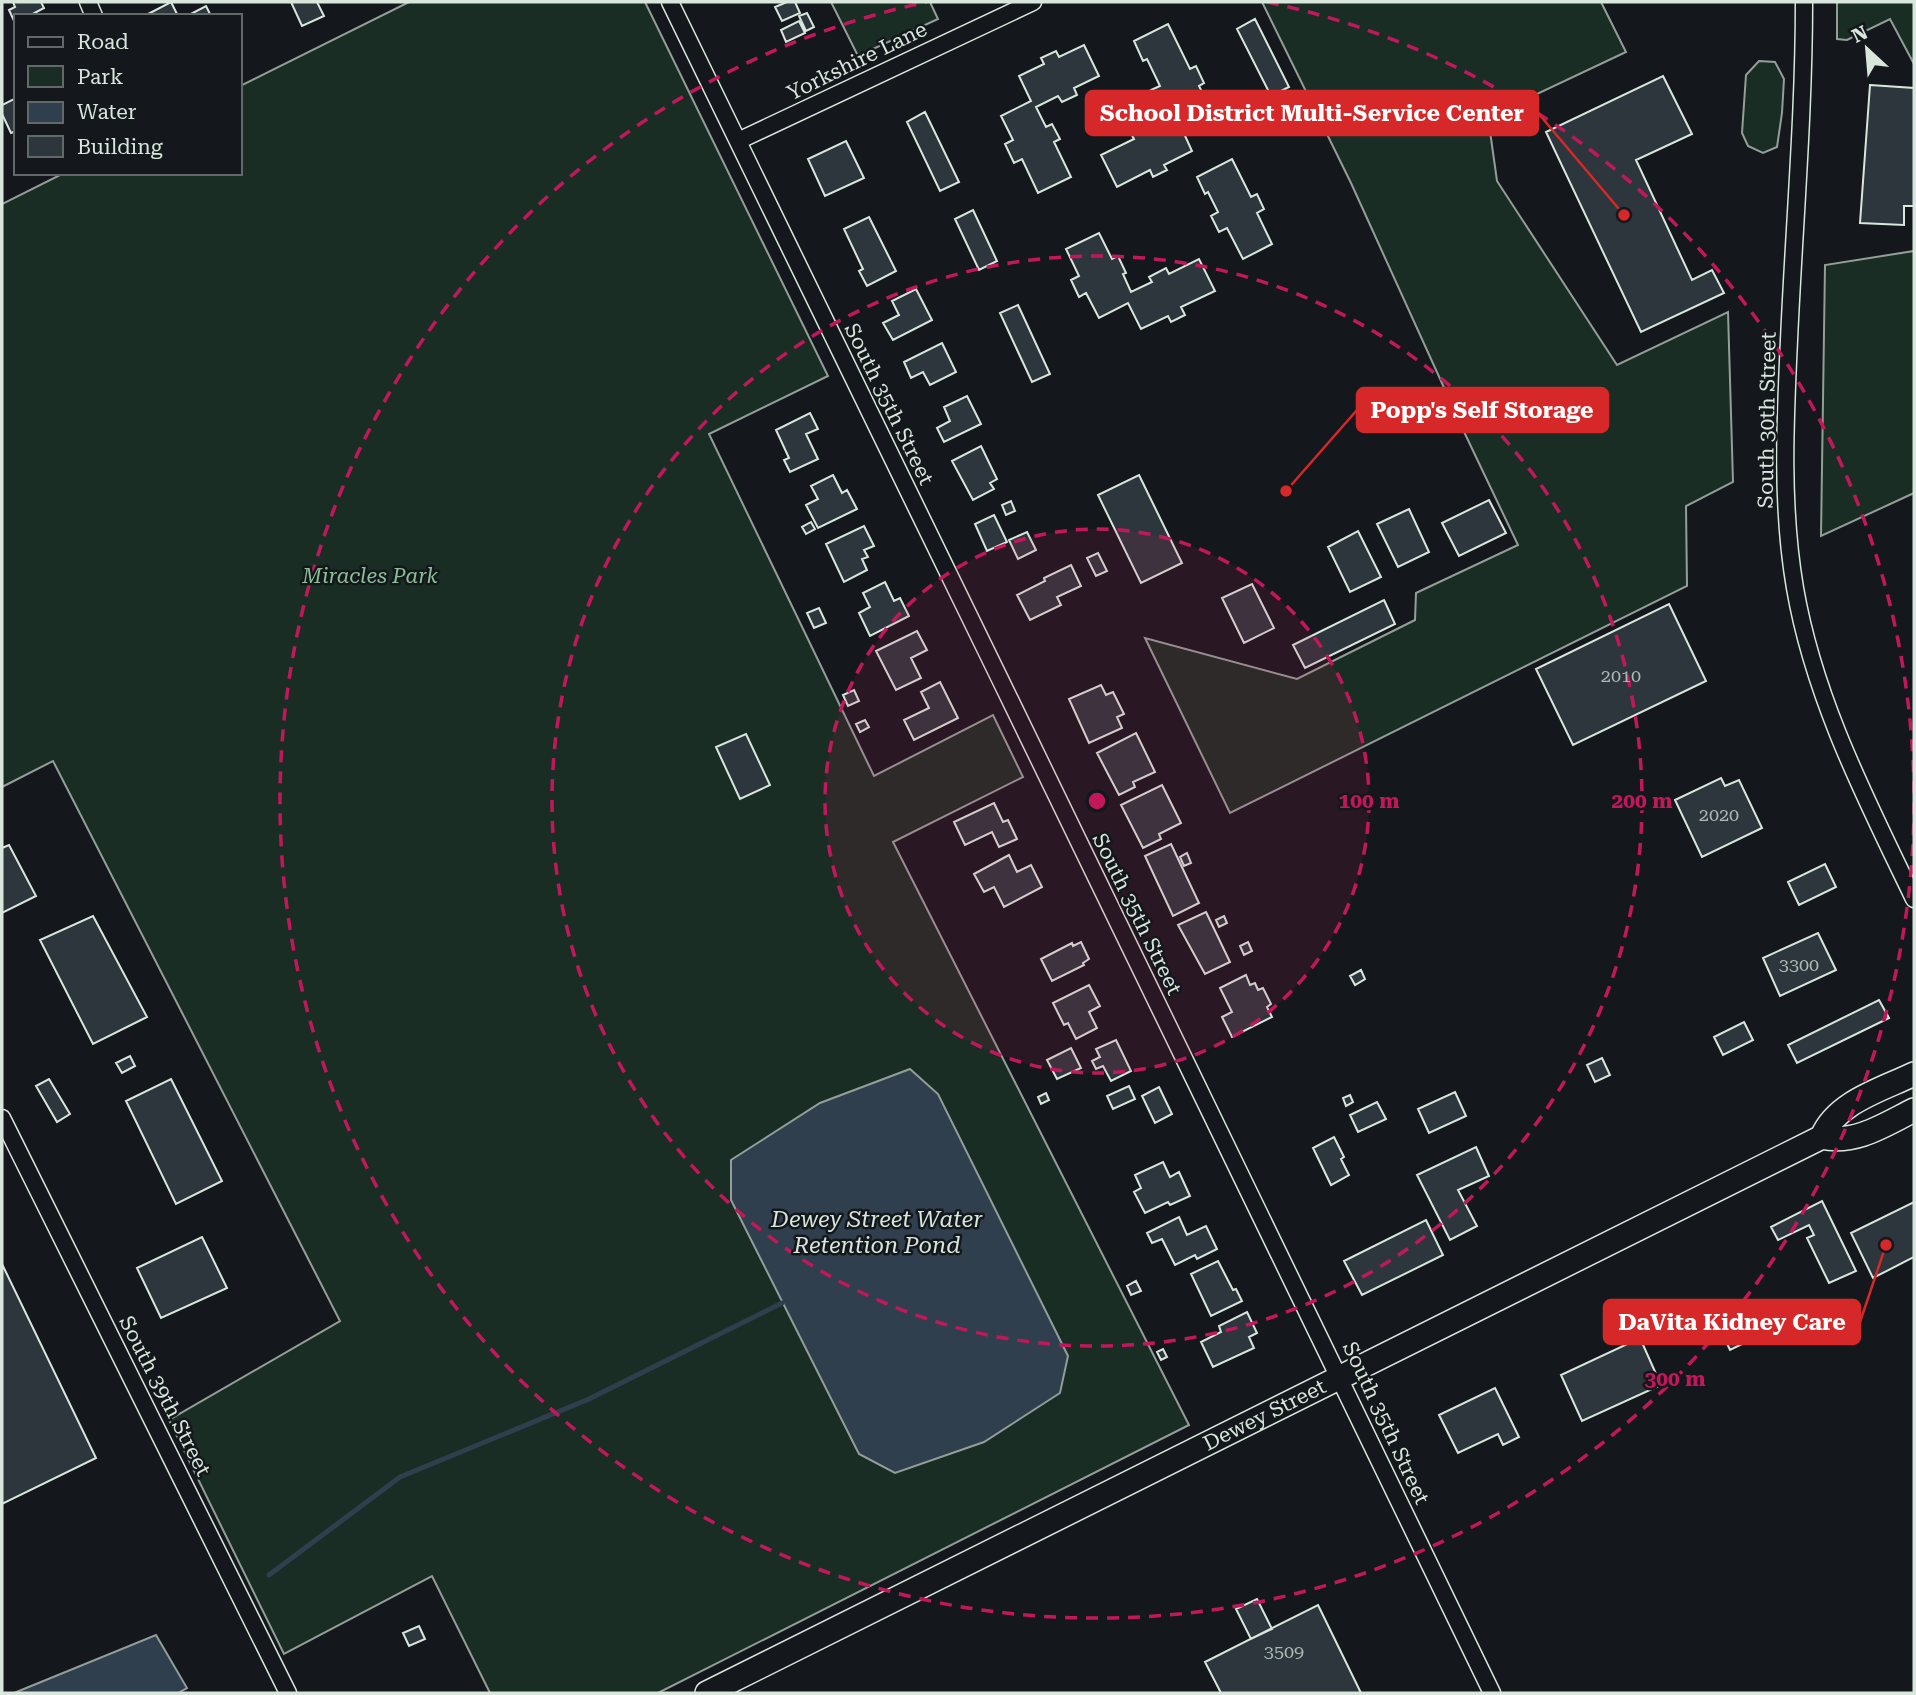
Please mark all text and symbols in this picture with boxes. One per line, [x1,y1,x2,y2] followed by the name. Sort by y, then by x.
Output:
[14,14,242,175] legend
[1832,14,1902,84] north arrow
[783,17,931,105] street label: Yorkshire Lane
[1848,20,1872,48] text: N
[77,30,129,54] text: Road
[77,65,123,89] text: Park
[1086,91,1538,135] callout: School District Multi-Service Center
[77,100,137,124] text: Water
[1100,100,1524,127] text: School District Multi-Service Center
[77,135,163,159] text: Building
[840,319,939,489] street label: South 35th Street
[1753,331,1781,508] street label: South 30th Street
[1357,388,1608,432] callout: Popp's Self Storage
[1370,397,1594,424] text: Popp's Self Storage
[301,564,438,588] park label: Miracles Park
[1601,665,1641,686] house number: 2010
[1085,789,1109,813] centre of rings
[1339,789,1399,813] text: 100 m
[1612,789,1672,813] text: 200 m
[1699,804,1739,825] house number: 2020
[1088,829,1187,999] street label: South 35th Street
[1779,954,1819,975] house number: 3300
[770,1206,983,1259] water label: Dewey Street Water Retention Pond
[1604,1300,1860,1344] callout: DaVita Kidney Care
[1618,1309,1846,1336] text: DaVita Kidney Care
[114,1312,216,1480] street label: South 39th Street
[1338,1338,1434,1508] street label: South 35th Street
[1645,1367,1705,1391] text: 300 m
[1199,1374,1330,1456] street label: Dewey Street
[1264,1641,1304,1662] house number: 3509

